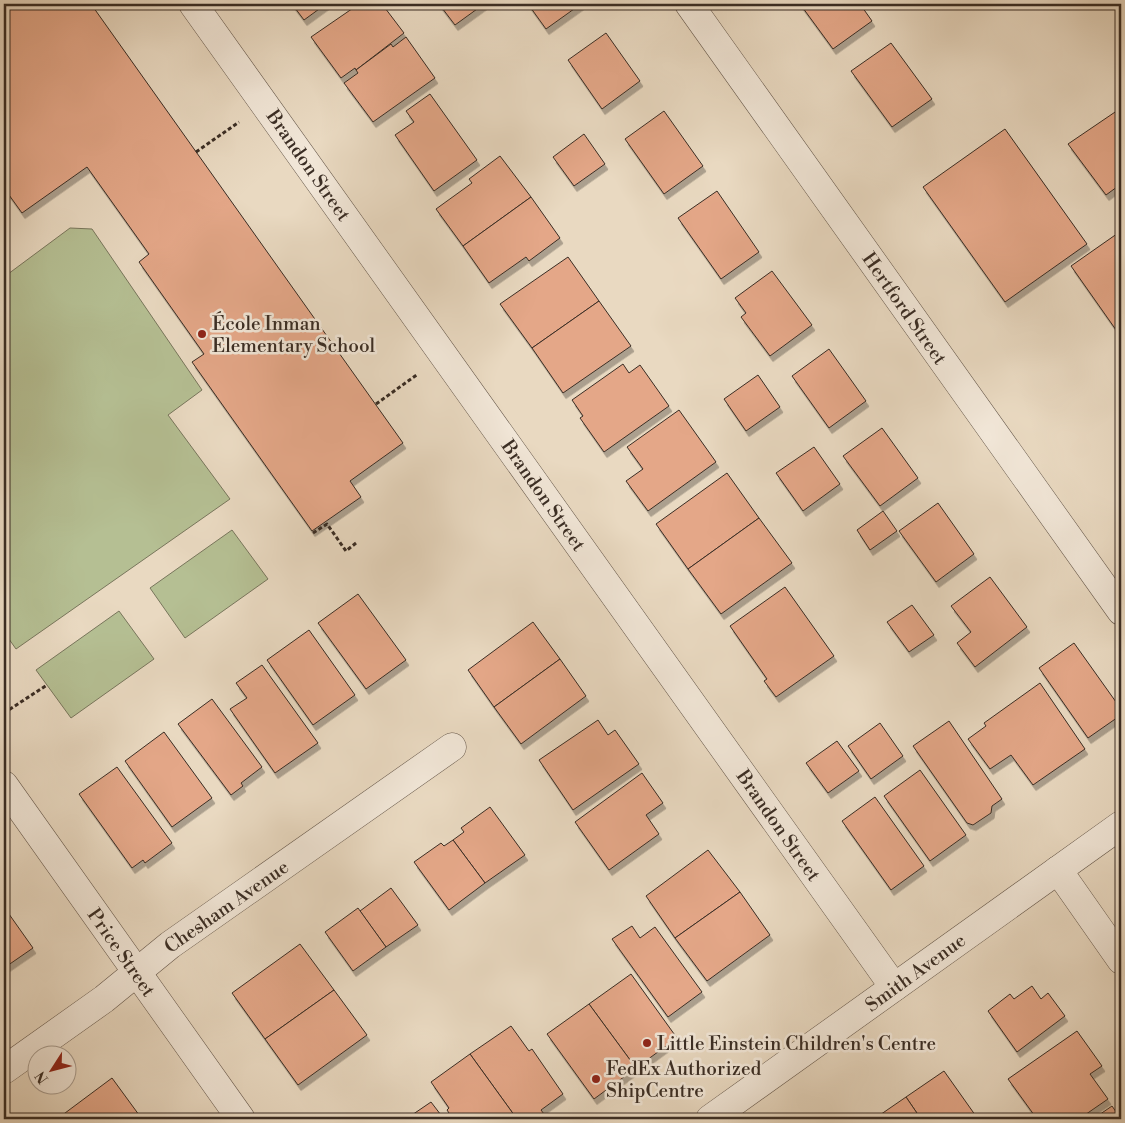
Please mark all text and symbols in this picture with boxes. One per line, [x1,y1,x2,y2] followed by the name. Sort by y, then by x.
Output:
[260,104,356,226] street label: Brandon Street
[857,248,952,370] street label: Hertford Street
[212,311,376,358] place label: École Inman Elementary School
[196,328,208,340] marker: École Inman Elementary School
[495,434,591,556] street label: Brandon Street
[730,764,826,886] street label: Brandon Street
[160,855,293,959] street label: Chesham Avenue
[82,904,161,1002] street label: Price Street
[861,928,971,1017] street label: Smith Avenue
[657,1032,936,1056] place label: Little Einstein Children's Centre
[641,1037,653,1049] marker: Little Einstein Children's Centre
[28,1046,78,1096] north arrow
[606,1057,761,1103] place label: FedEx Authorized ShipCentre
[32,1067,53,1087] text: N
[590,1073,602,1085] marker: FedEx Authorized ShipCentre

